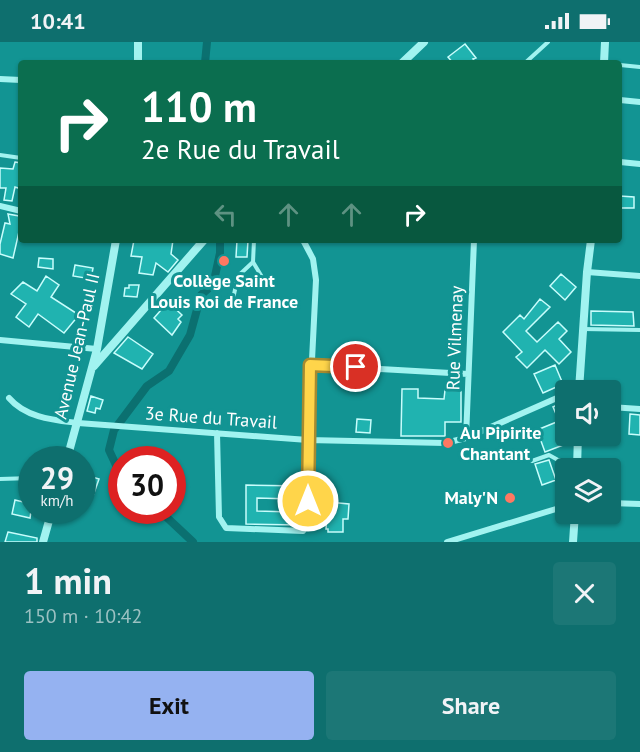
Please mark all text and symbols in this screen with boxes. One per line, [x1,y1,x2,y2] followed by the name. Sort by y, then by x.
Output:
[30,7,86,35] text: 10:41
[141,79,257,134] text: 110 m
[42,84,120,162] icon: right
[141,132,340,166] text: 2e Rue du Travail
[209,198,242,231] icon: left
[272,198,305,231] icon: ahead
[335,198,368,231] icon: ahead
[398,198,431,231] icon: right
[217,254,231,268] marker: Collège Saint Louis Roi de France
[150,269,298,313] place label: Collège Saint Louis Roi de France
[49,271,105,421] street label: Avenue Jean-Paul II
[441,285,468,391] street label: Rue Vilmenay
[330,341,381,392] pin
[339,350,372,383] icon: arrive
[555,380,621,524] map controls
[555,380,621,446] button: sound
[144,401,279,434] street label: 3e Rue du Travail
[460,421,541,465] place label: Au Pipirite Chantant
[441,436,455,450] marker: Au Pipirite Chantant
[108,446,186,524] speed limit sign: 30
[40,458,74,497] text: 29
[555,458,621,524] button: layers
[276,469,340,533] position arrow
[444,486,498,509] place label: Maly'N
[41,491,73,510] text: km/h
[503,491,517,505] marker: Maly'N
[24,557,112,604] text: 1 min
[553,562,616,625] button: close
[24,603,142,629] text: 150 m · 10:42
[24,671,314,740] button: Exit
[326,671,616,740] button: Share

